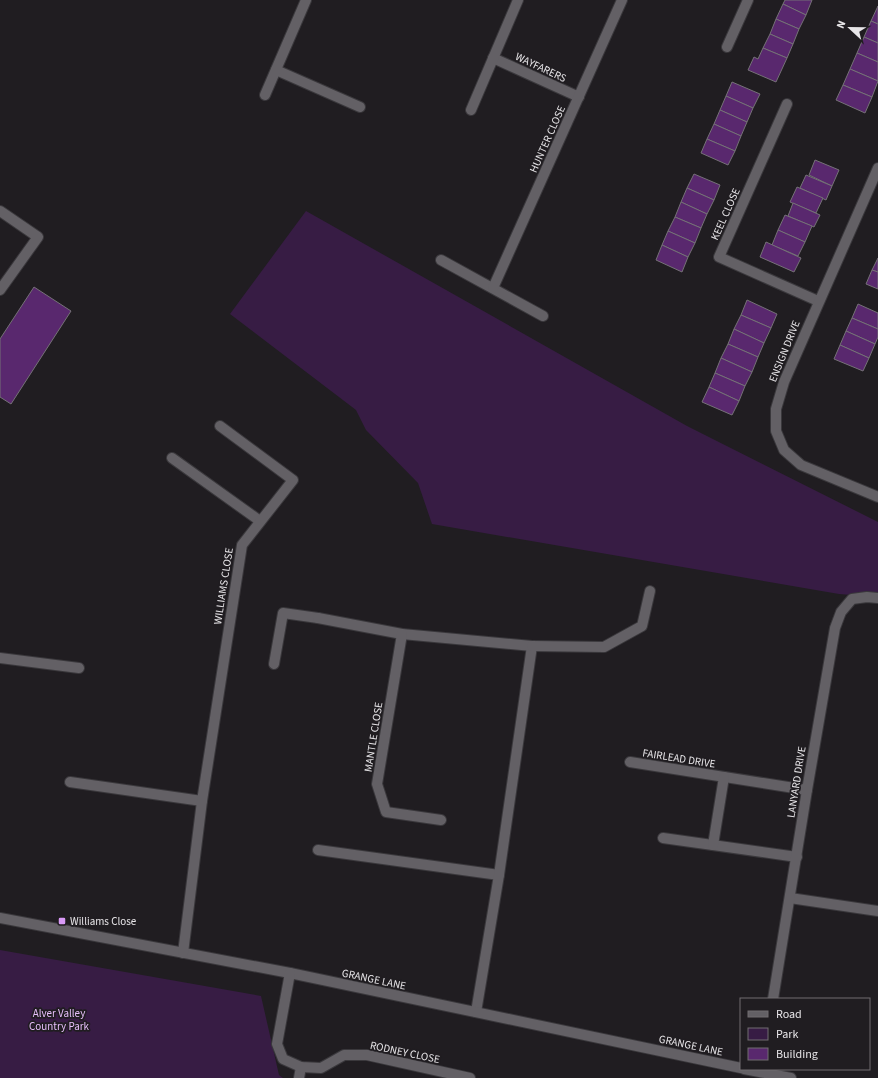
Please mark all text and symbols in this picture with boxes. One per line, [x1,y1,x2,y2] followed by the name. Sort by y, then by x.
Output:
[830,8,870,48] north arrow
[833,18,850,31] text: N
[513,49,569,86] street label: WAYFARERS
[526,103,569,175] street label: HUNTER CLOSE
[707,185,744,243] street label: KEEL CLOSE
[765,318,804,384] street label: ENSIGN DRIVE
[210,546,237,626] street label: WILLIAMS CLOSE
[361,701,386,773] street label: MANTLE CLOSE
[641,745,717,772] street label: FAIRLEAD DRIVE
[783,745,810,819] street label: LANYARD DRIVE
[70,914,137,929] place label: Williams Close
[57,916,67,926] marker: Williams Close
[340,965,408,994] street label: GRANGE LANE
[740,998,870,1070] legend
[29,1006,90,1034] park label: Alver Valley Country Park
[776,1006,802,1023] text: Road
[776,1026,798,1043] text: Park
[657,1031,725,1060] street label: GRANGE LANE
[369,1038,441,1067] street label: RODNEY CLOSE
[776,1046,818,1063] text: Building

